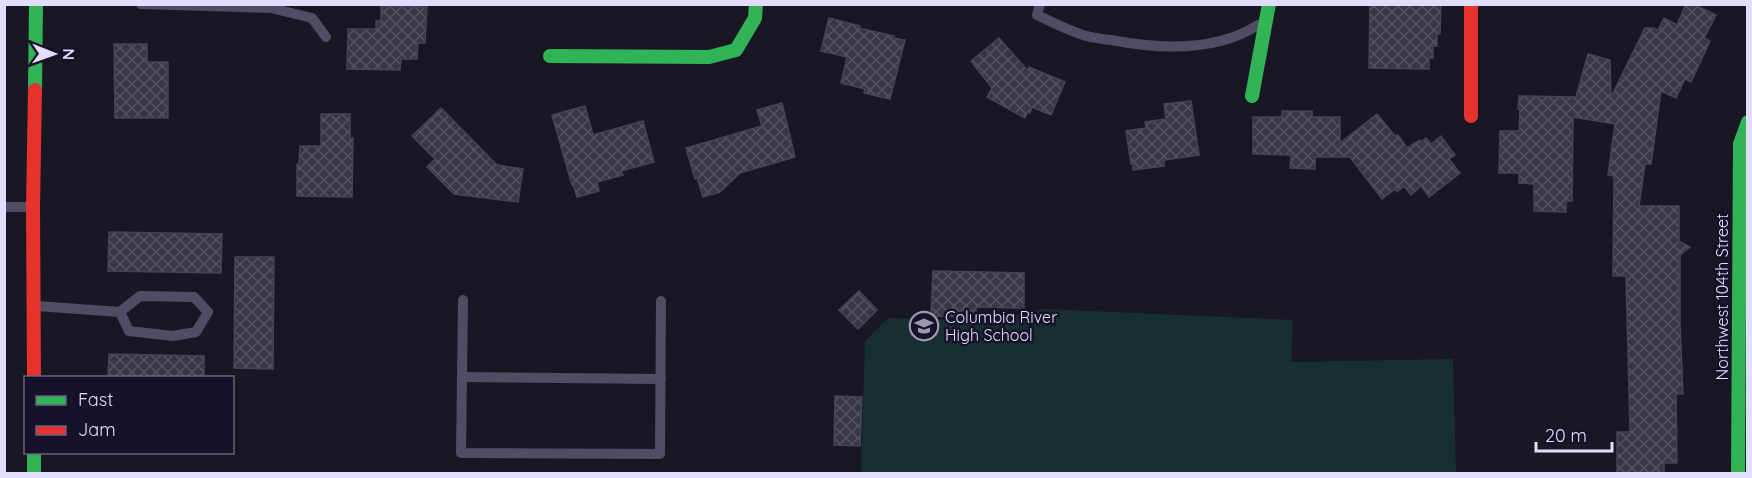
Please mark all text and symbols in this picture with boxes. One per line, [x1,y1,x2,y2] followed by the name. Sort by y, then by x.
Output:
[24,24,84,84] north arrow
[59,48,79,60] text: N
[1712,214,1732,380] street label: Northwest 104th Street
[945,307,1057,345] place label: Columbia River High School
[908,310,940,342] school or university icon: Columbia River High School
[24,376,234,454] legend
[78,388,113,411] text: Fast
[1536,415,1612,453] scale bar
[78,418,116,441] text: Jam
[1545,424,1587,447] text: 20 m

